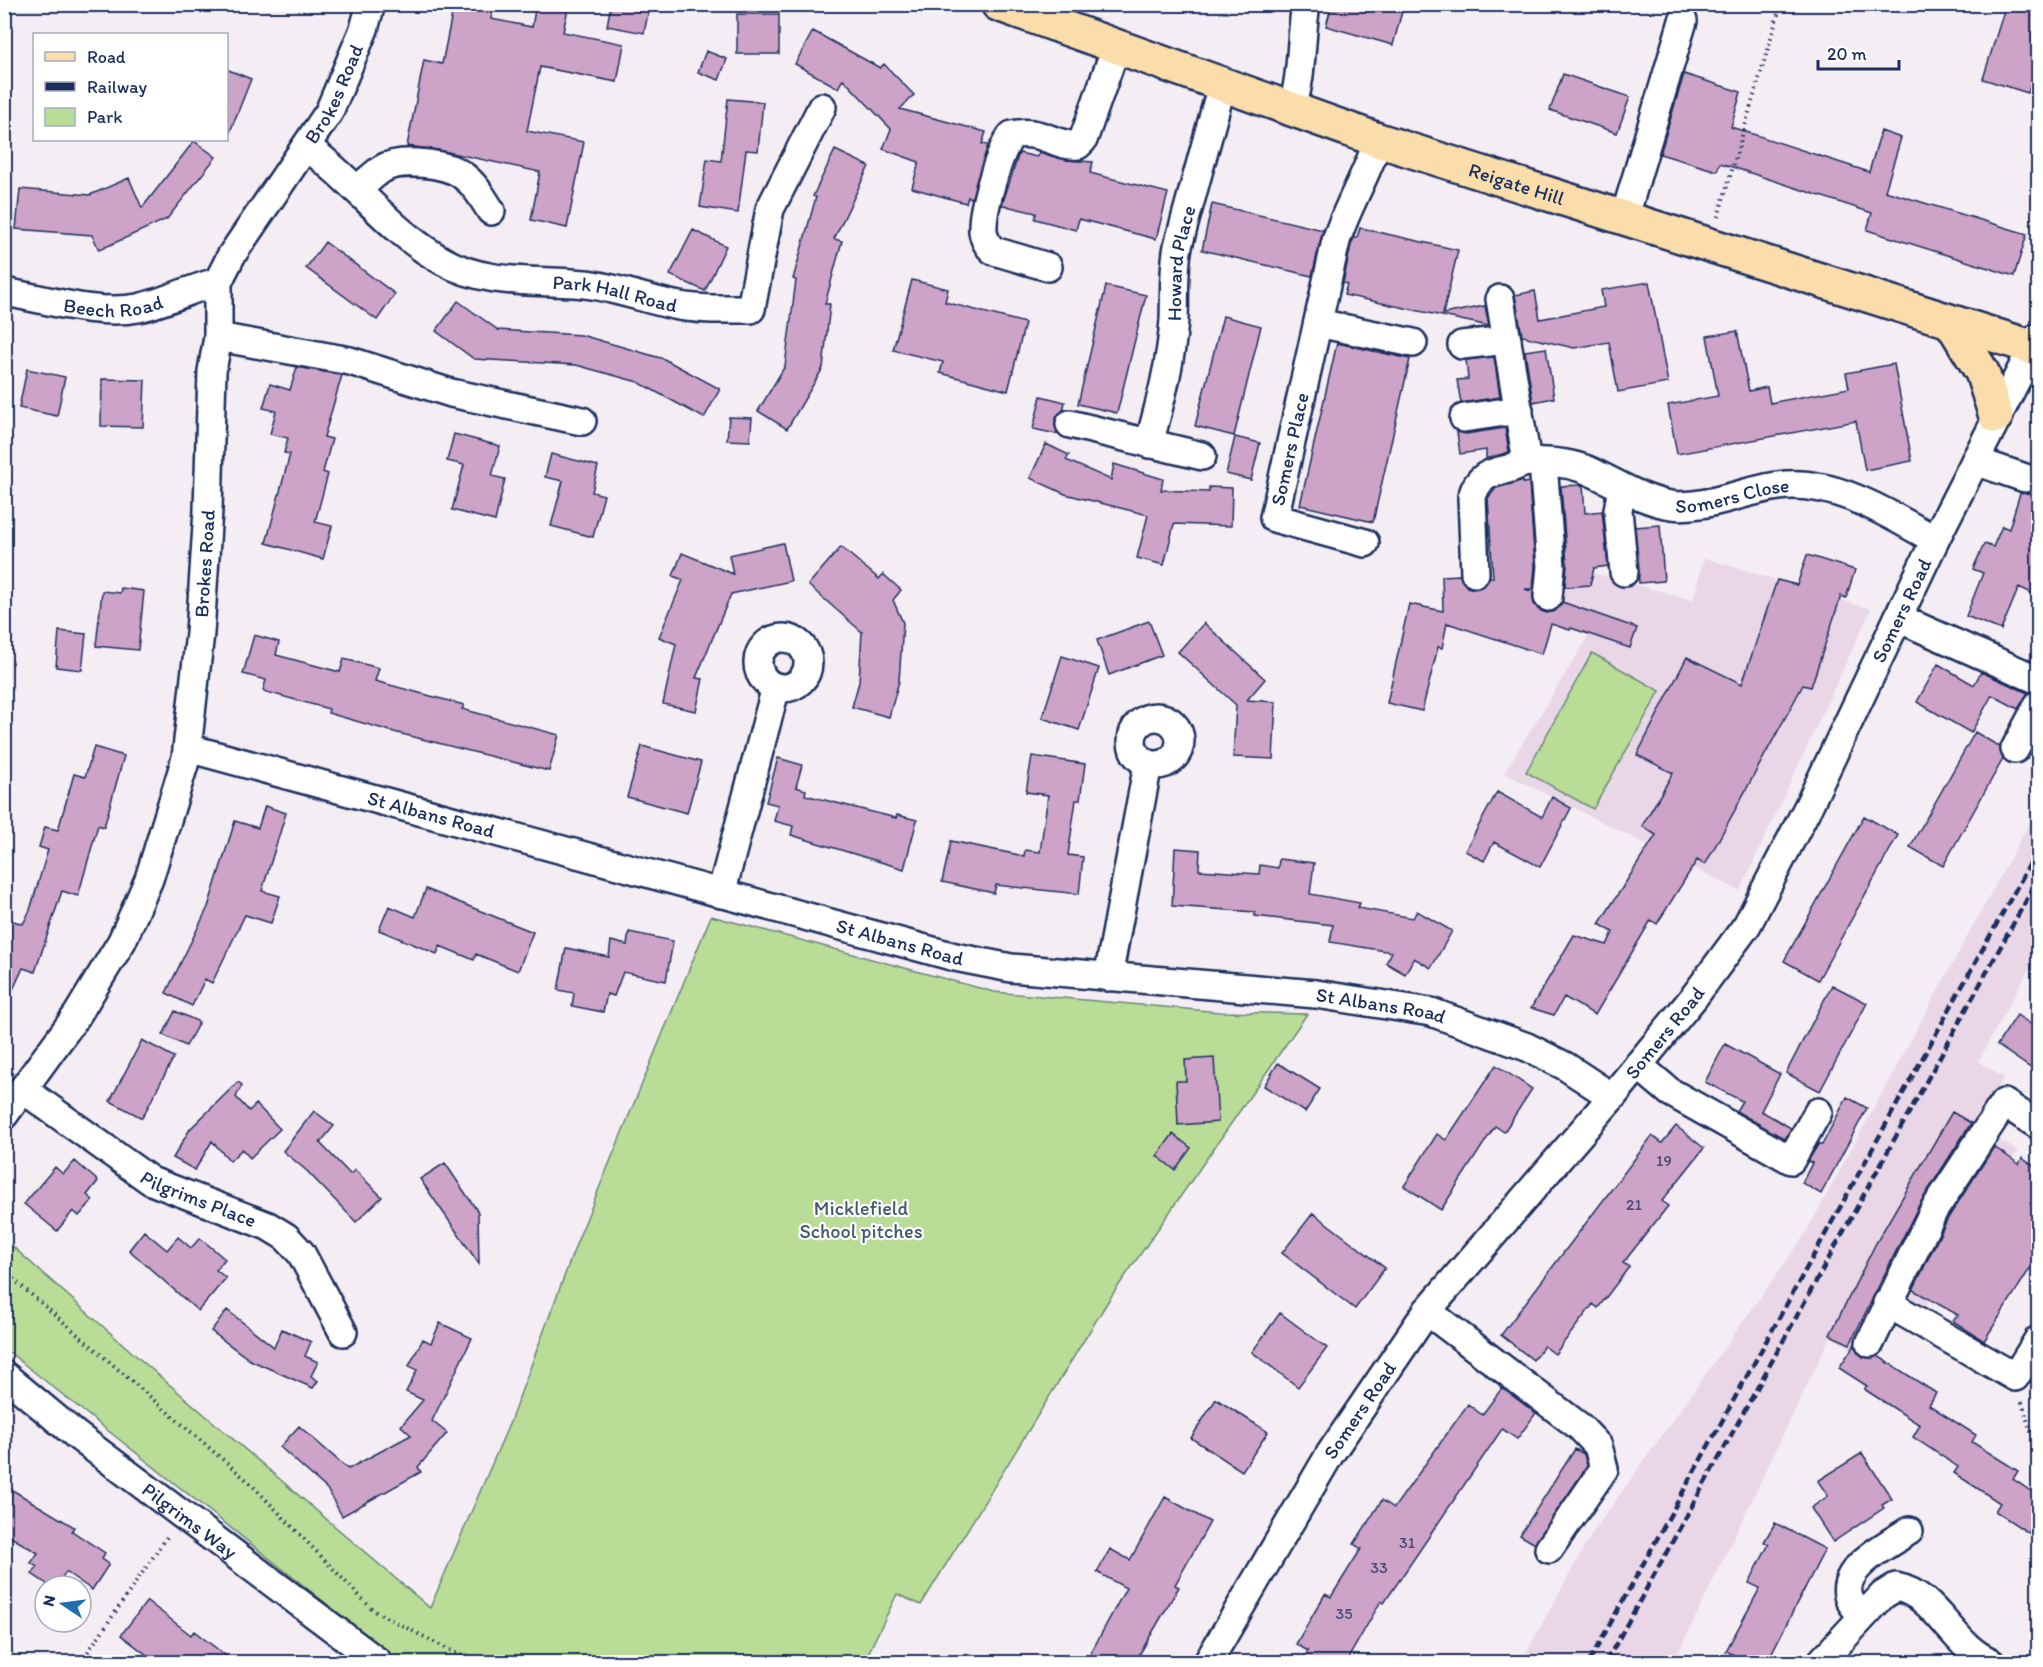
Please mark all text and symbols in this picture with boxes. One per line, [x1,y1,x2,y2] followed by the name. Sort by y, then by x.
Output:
[33,33,228,141] legend
[1818,33,1899,71] scale bar
[299,40,368,148] street label: Brokes Road
[1827,43,1867,65] text: 20 m
[87,46,126,68] text: Road
[87,76,148,98] text: Railway
[87,106,122,128] text: Park
[1466,157,1568,210] street label: Reigate Hill
[1162,203,1200,321] street label: Howard Place
[552,270,680,317] street label: Park Hall Road
[62,290,166,322] street label: Beech Road
[1265,390,1314,508] street label: Somers Place
[1675,473,1790,518] street label: Somers Close
[189,509,220,618] street label: Brokes Road
[1866,554,1937,666] street label: Somers Road
[365,785,498,843] street label: St Albans Road
[834,913,966,970] street label: St Albans Road
[1315,982,1449,1028] street label: St Albans Road
[1620,982,1710,1084] street label: Somers Road
[1656,1151,1672,1170] house number: 19
[136,1165,260,1232] street label: Pilgrims Place
[1626,1195,1642,1214] house number: 21
[799,1196,923,1243] park label: Micklefield School pitches
[1318,1357,1401,1464] street label: Somers Road
[137,1477,242,1564] street label: Pilgrims Way
[1399,1533,1416,1552] house number: 31
[1370,1558,1388,1577] house number: 33
[33,1574,93,1634] north arrow
[38,1593,59,1608] text: N
[1335,1604,1353,1623] house number: 35

